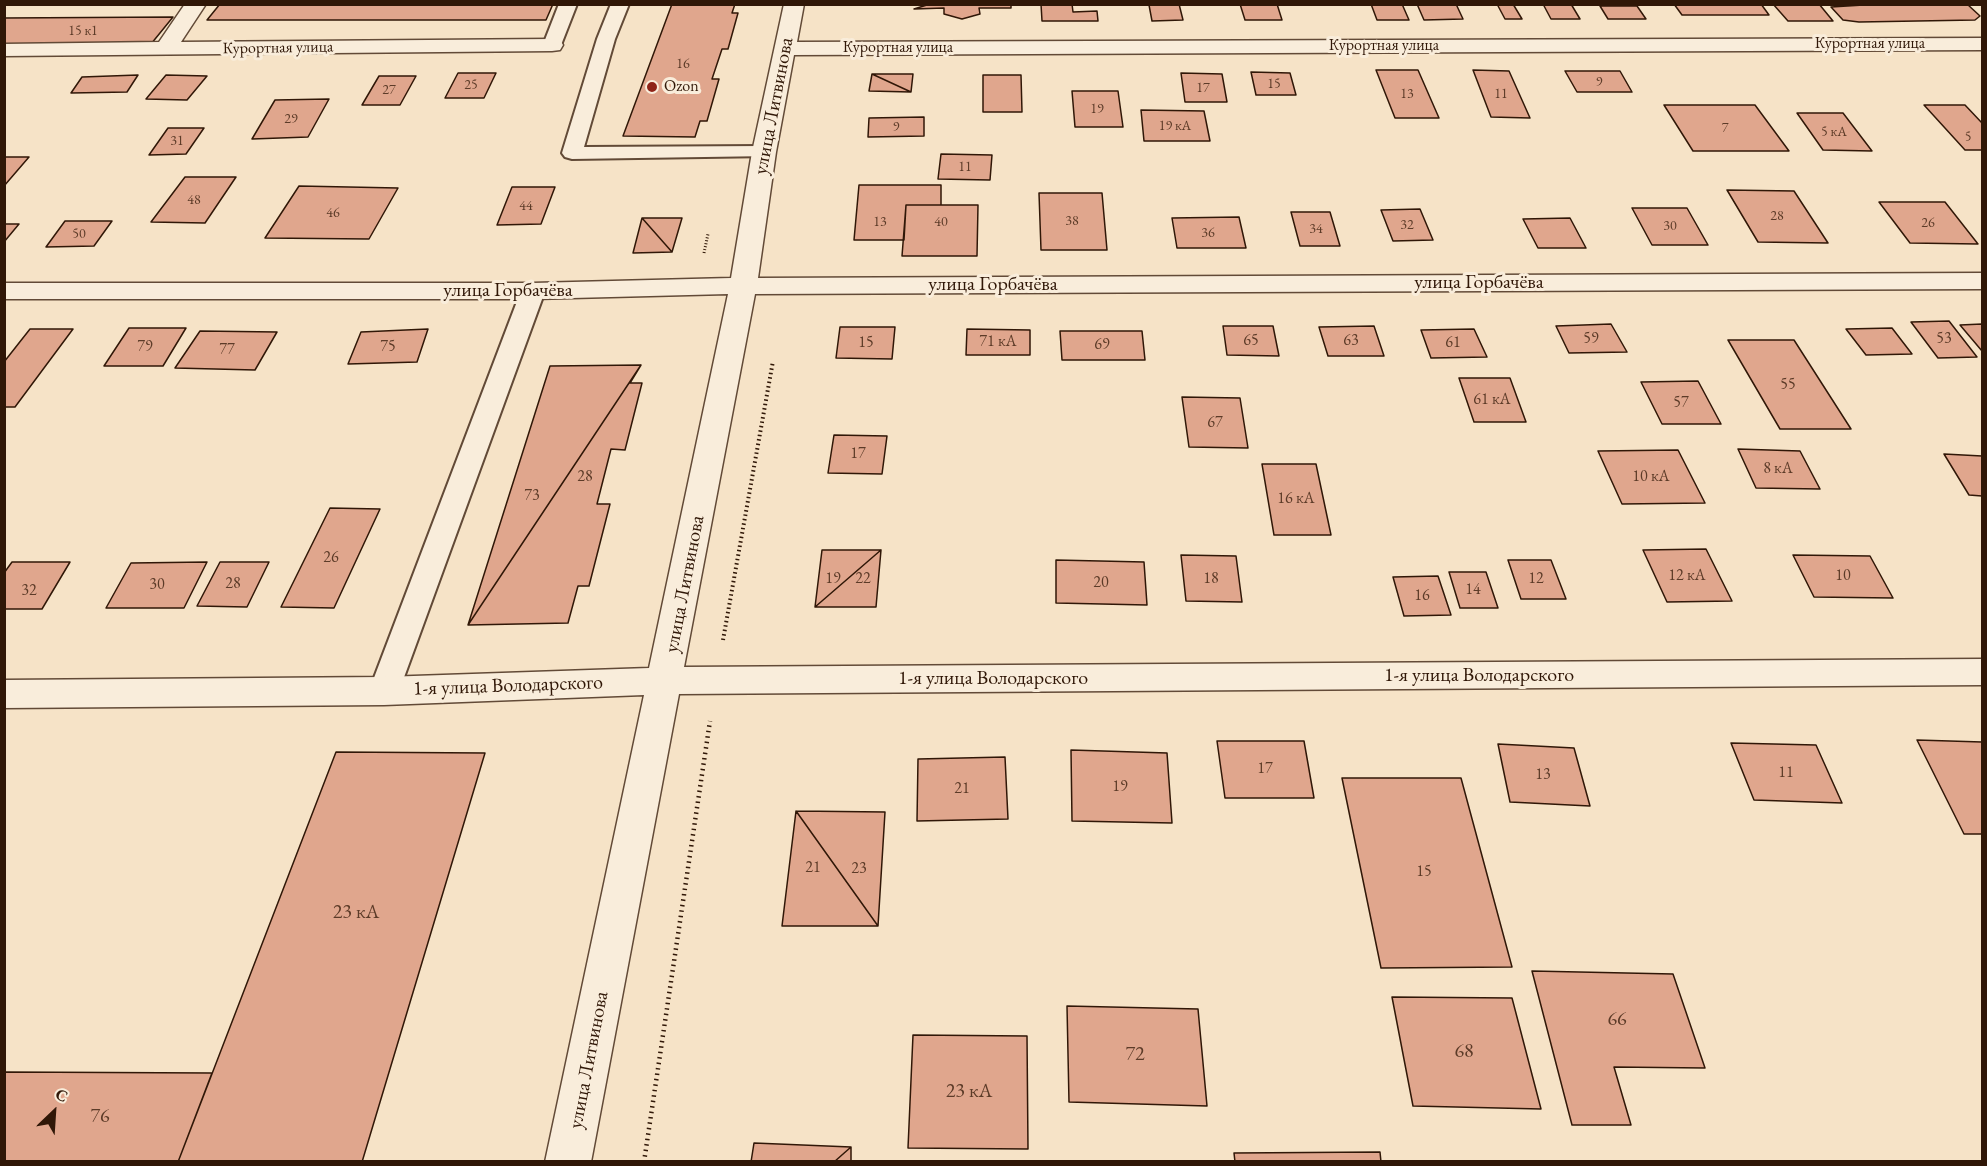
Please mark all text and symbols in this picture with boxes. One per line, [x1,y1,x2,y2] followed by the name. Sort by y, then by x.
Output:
[68,23,98,39] house number: 15 к1
[1815,34,1925,54] street label: Курортная улица
[749,35,799,177] street label: улица Литвинова
[1329,36,1439,56] street label: Курортная улица
[223,37,333,59] street label: Курортная улица
[843,38,953,58] street label: Курортная улица
[676,56,690,72] house number: 16
[1596,74,1602,90] house number: 9
[1267,76,1281,92] house number: 15
[464,77,478,93] house number: 25
[664,77,699,97] place label: Ozon
[645,80,659,94] marker: Ozon
[1196,80,1210,96] house number: 17
[382,82,396,98] house number: 27
[1400,86,1414,102] house number: 13
[1494,86,1508,102] house number: 11
[1090,101,1104,117] house number: 19
[284,111,298,127] house number: 29
[1159,118,1191,134] house number: 19 кА
[893,119,899,135] house number: 9
[1722,120,1728,136] house number: 7
[1821,124,1847,140] house number: 5 кА
[1965,129,1971,145] house number: 5
[170,133,184,149] house number: 31
[958,159,972,175] house number: 11
[187,192,201,208] house number: 48
[519,198,533,214] house number: 44
[326,205,340,221] house number: 46
[1770,208,1784,224] house number: 28
[1065,213,1079,229] house number: 38
[873,214,887,230] house number: 13
[934,214,948,230] house number: 40
[1921,215,1935,231] house number: 26
[1400,217,1414,233] house number: 32
[1663,218,1677,234] house number: 30
[1309,221,1323,237] house number: 34
[1201,225,1215,241] house number: 36
[72,226,86,242] house number: 50
[1414,271,1544,295] street label: улица Горбачёва
[928,273,1058,297] street label: улица Горбачёва
[443,279,573,303] street label: улица Горбачёва
[1583,329,1599,349] house number: 59
[1936,329,1952,349] house number: 53
[1243,331,1259,351] house number: 65
[1343,331,1359,351] house number: 63
[979,332,1017,352] house number: 71 кА
[858,333,874,353] house number: 15
[1445,333,1461,353] house number: 61
[1094,335,1110,355] house number: 69
[137,337,153,357] house number: 79
[380,337,396,357] house number: 75
[219,340,235,360] house number: 77
[1780,375,1796,395] house number: 55
[1473,390,1511,410] house number: 61 кА
[1673,393,1689,413] house number: 57
[1207,413,1223,433] house number: 67
[850,444,866,464] house number: 17
[1763,459,1793,479] house number: 8 кА
[577,467,593,487] house number: 28
[1632,467,1670,487] house number: 10 кА
[524,486,540,506] house number: 73
[1277,489,1315,509] house number: 16 кА
[660,513,710,655] street label: улица Литвинова
[323,548,339,568] house number: 26
[1668,566,1706,586] house number: 12 кА
[1835,566,1851,586] house number: 10
[825,569,841,589] house number: 19
[855,569,871,589] house number: 22
[1203,569,1219,589] house number: 18
[1528,569,1544,589] house number: 12
[1093,573,1109,593] house number: 20
[225,574,241,594] house number: 28
[149,575,165,595] house number: 30
[1465,580,1481,600] house number: 14
[21,581,37,601] house number: 32
[1414,586,1430,606] house number: 16
[1384,664,1574,688] street label: 1-я улица Володарского
[898,667,1088,691] street label: 1-я улица Володарского
[413,671,603,701] street label: 1-я улица Володарского
[1257,759,1273,779] house number: 17
[1778,763,1794,783] house number: 11
[1535,765,1551,785] house number: 13
[1112,777,1128,797] house number: 19
[954,779,970,799] house number: 21
[805,858,821,878] house number: 21
[851,859,867,879] house number: 23
[1416,862,1432,882] house number: 15
[333,901,379,925] house number: 23 кА
[564,989,614,1131] street label: улица Литвинова
[1607,1008,1627,1032] house number: 66
[1454,1040,1474,1064] house number: 68
[1125,1043,1145,1067] house number: 72
[946,1080,992,1104] house number: 23 кА
[24,1082,84,1142] north arrow
[52,1083,71,1107] text: С
[90,1105,110,1129] house number: 76

